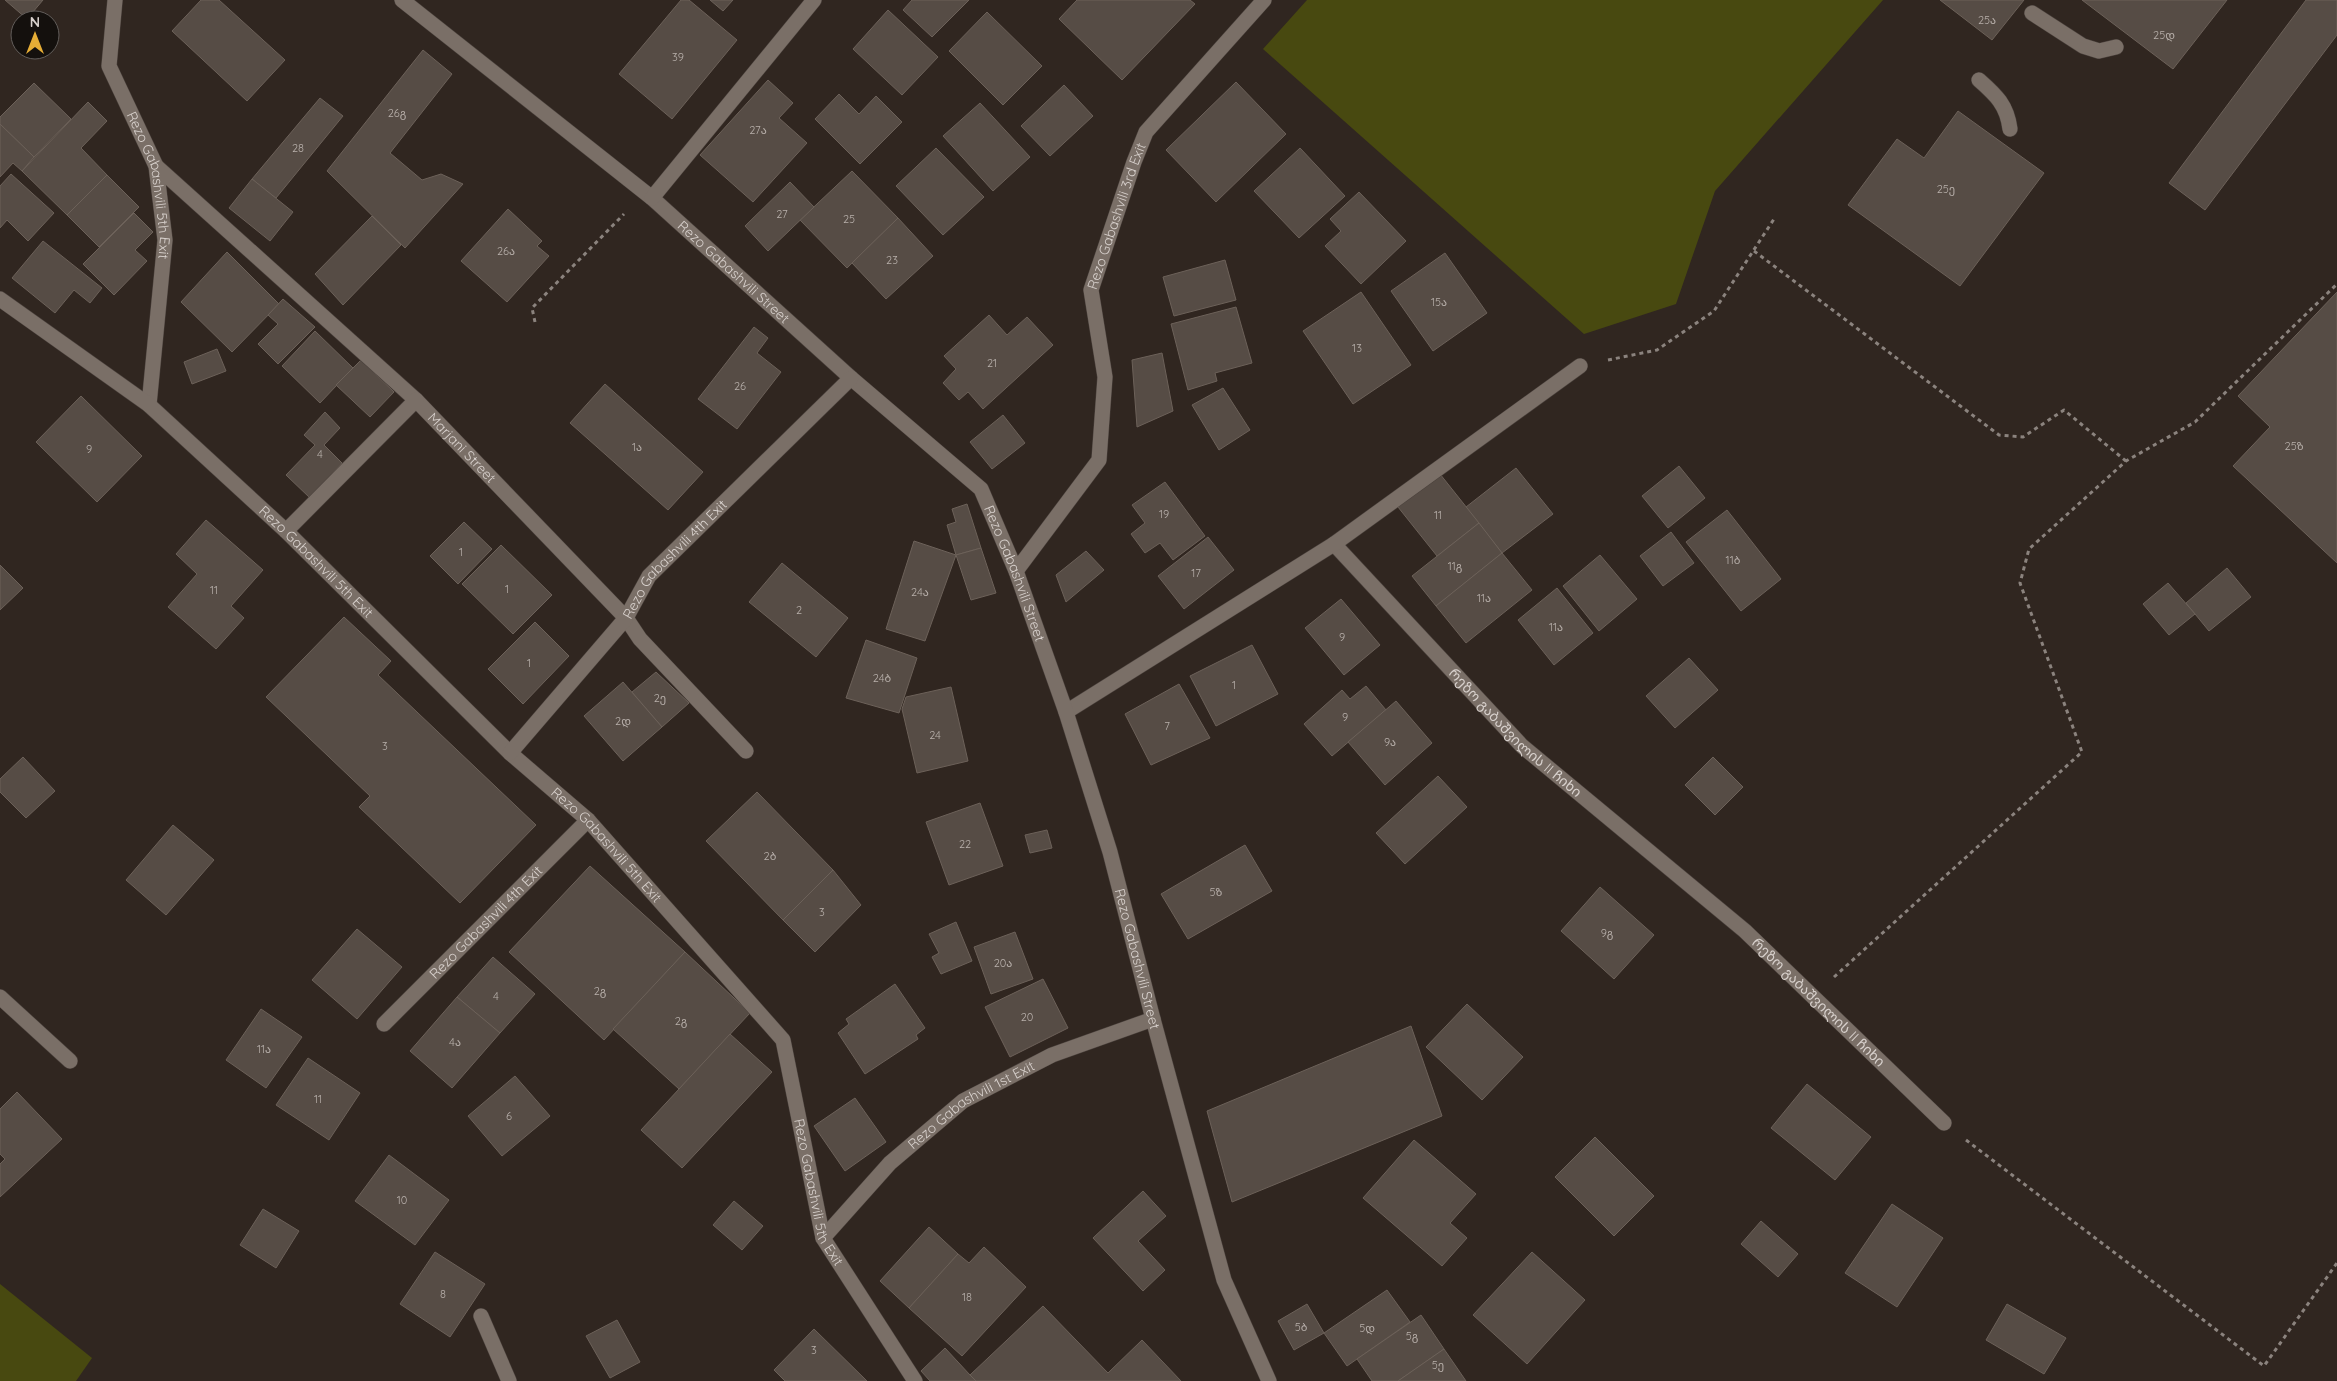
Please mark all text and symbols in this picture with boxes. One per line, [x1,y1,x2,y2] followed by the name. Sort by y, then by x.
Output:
[10,10,60,60] north arrow
[30,13,40,31] text: N
[1978,13,1996,27] house number: 25ა
[2153,28,2175,42] house number: 25დ
[672,50,684,64] house number: 39
[388,106,406,120] house number: 26გ
[123,108,174,260] street label: Rezo Gabashvili 5th Exit
[749,123,767,137] house number: 27ა
[1083,140,1150,292] street label: Rezo Gabashvili 3rd Exit
[292,141,304,155] house number: 28
[1937,182,1955,196] house number: 25ე
[776,207,788,221] house number: 27
[843,212,855,226] house number: 25
[674,217,794,327] street label: Rezo Gabashvili Street
[497,244,515,258] house number: 26ა
[886,253,898,267] house number: 23
[1431,295,1447,309] house number: 15ა
[1352,341,1362,355] house number: 13
[987,356,997,370] house number: 21
[734,379,746,393] house number: 26
[424,409,500,487] street label: Marjani Street
[2285,439,2304,453] house number: 25ზ
[632,440,642,454] house number: 1ა
[86,442,92,456] house number: 9
[317,447,323,461] house number: 4
[618,496,731,622] street label: Rezo Gabashvili 4th Exit
[255,502,377,622] street label: Rezo Gabashvili 5th Exit
[980,502,1049,644] street label: Rezo Gabashvili Street
[1159,507,1169,521] house number: 19
[1434,508,1442,522] house number: 11
[459,545,463,559] house number: 1
[1726,553,1741,567] house number: 11ბ
[1448,559,1462,573] house number: 11გ
[1191,566,1201,580] house number: 17
[505,582,509,596] house number: 1
[210,583,218,597] house number: 11
[911,585,929,599] house number: 24ა
[1477,591,1491,605] house number: 11ა
[796,603,802,617] house number: 2
[1549,620,1563,634] house number: 11ა
[1339,630,1345,644] house number: 9
[527,656,531,670] house number: 1
[1445,664,1586,801] street label: რეზო გაბაშვილის II ჩიხი
[873,671,892,685] house number: 24ბ
[1232,678,1236,692] house number: 1
[654,691,666,705] house number: 2ე
[1342,710,1348,724] house number: 9
[615,714,631,728] house number: 2დ
[1164,719,1170,733] house number: 7
[929,728,941,742] house number: 24
[1384,735,1396,749] house number: 9ა
[382,739,388,753] house number: 3
[547,783,666,906] street label: Rezo Gabashvili 5th Exit
[959,837,971,851] house number: 22
[764,849,777,863] house number: 2ბ
[425,862,546,983] street label: Rezo Gabashvili 4th Exit
[1210,885,1223,899] house number: 5ზ
[1111,886,1164,1031] street label: Rezo Gabashvili Street
[819,905,825,919] house number: 3
[1601,926,1613,940] house number: 9გ
[1748,934,1889,1070] street label: რეზო გაბაშვილის II ჩიხი
[994,956,1012,970] house number: 20ა
[594,984,606,998] house number: 2გ
[493,989,499,1003] house number: 4
[1021,1010,1033,1024] house number: 20
[675,1014,687,1028] house number: 2გ
[449,1035,461,1049] house number: 4ა
[257,1042,271,1056] house number: 11ა
[904,1056,1038,1153] street label: Rezo Gabashvili 1st Exit
[314,1092,322,1106] house number: 11
[506,1109,512,1123] house number: 6
[790,1117,848,1269] street label: Rezo Gabashvili 5th Exit
[397,1193,407,1207] house number: 10
[440,1287,446,1301] house number: 8
[962,1290,972,1304] house number: 18
[1295,1320,1308,1334] house number: 5ბ
[1359,1321,1375,1335] house number: 5დ
[1406,1329,1418,1343] house number: 5გ
[811,1343,817,1357] house number: 3
[1432,1358,1444,1372] house number: 5ე

